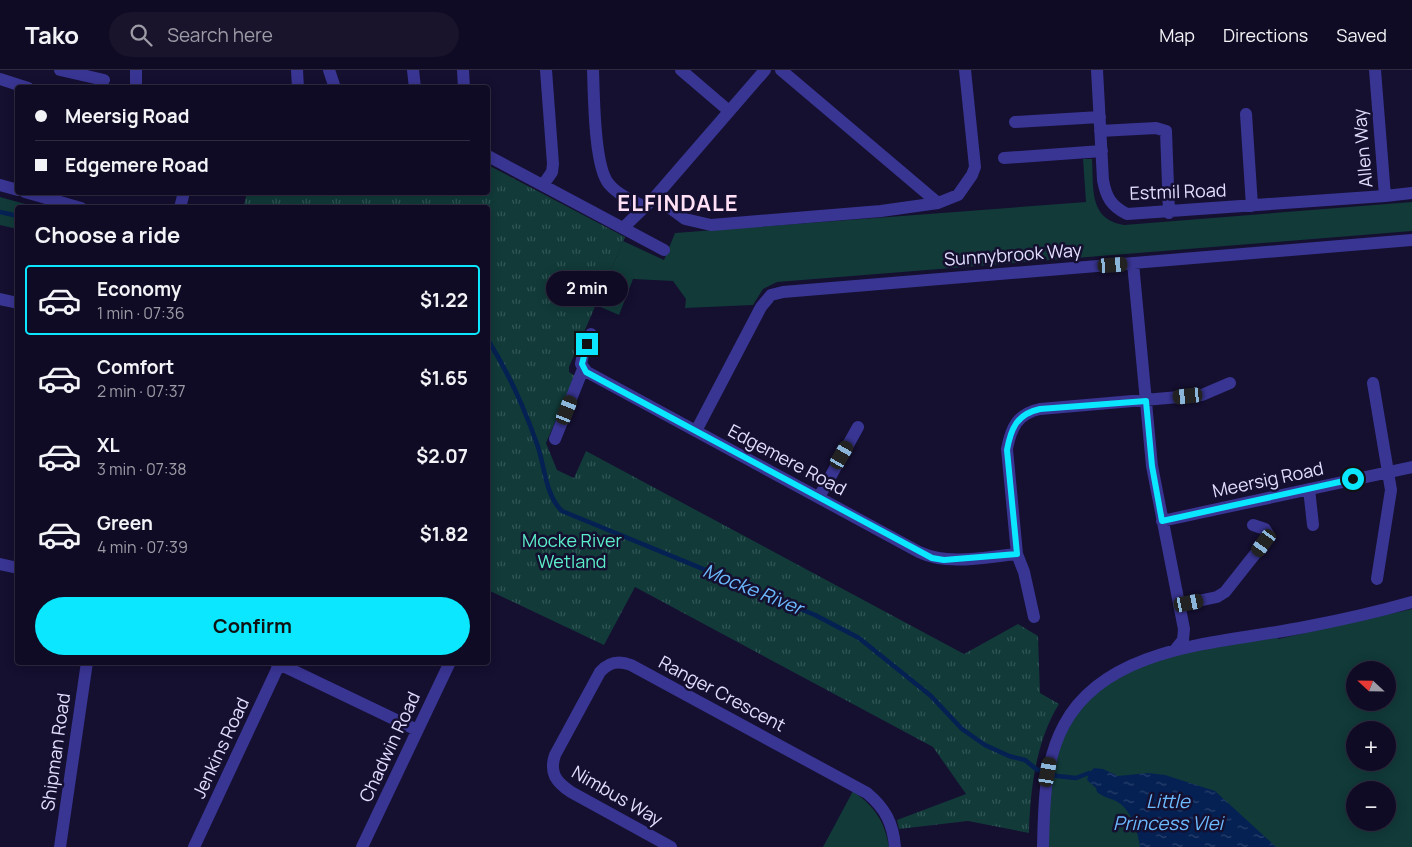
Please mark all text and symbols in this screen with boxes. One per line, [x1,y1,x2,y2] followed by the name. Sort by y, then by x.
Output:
[109,12,459,57] search box
[25,18,79,51] text: Tako
[127,21,155,49] icon: search
[167,22,273,48] text: Search here
[1159,23,1195,47] text: Map
[1223,23,1308,47] text: Directions
[1336,23,1387,47] text: Saved
[65,103,189,129] text: Meersig Road
[1347,107,1377,189] street label: Allen Way
[65,152,209,178] text: Edgemere Road
[1129,177,1227,205] street label: Estmil Road
[617,188,739,218] district label: ELFINDALE
[35,220,180,250] text: Choose a ride
[943,237,1083,271] street label: Sunnybrook Way
[1097,256,1128,274] car
[546,272,628,306] callout: 2 min
[97,276,181,302] text: Economy
[566,277,608,299] text: 2 min
[37,278,82,323] icon: car
[420,287,468,313] text: $1.22
[97,302,185,324] text: 1 min · 07:36
[576,333,598,355] route end
[97,354,174,380] text: Comfort
[37,356,82,401] icon: car
[420,365,468,391] text: $1.65
[97,380,186,402] text: 2 min · 07:37
[1172,387,1203,405] car
[554,393,579,427] car
[724,418,851,500] street label: Edgemere Road
[97,432,120,458] text: XL
[37,434,82,479] icon: car
[828,438,855,472] car
[416,443,468,469] text: $2.07
[1210,456,1325,502] street label: Meersig Road
[97,458,187,480] text: 3 min · 07:38
[1342,468,1364,490] route start
[97,510,153,536] text: Green
[37,512,82,557] icon: car
[420,521,468,547] text: $1.82
[1249,526,1278,560] car
[522,528,622,573] park label: Mocke River Wetland
[97,536,188,558] text: 4 min · 07:39
[699,557,809,622] water label: Mocke River
[1172,593,1205,613] car
[35,597,470,655] button: Confirm
[655,650,790,737] street label: Ranger Crescent
[1346,661,1396,711] north arrow
[1346,661,1396,831] map controls
[353,687,425,806] street label: Chadwin Road
[35,691,75,812] street label: Shipman Road
[186,693,254,802] street label: Jenkins Road
[1346,721,1396,771] button: +
[1038,756,1057,788] car
[568,759,668,831] street label: Nimbus Way
[1346,781,1396,831] button: −
[1113,788,1226,836] water label: Little Princess Vlei

